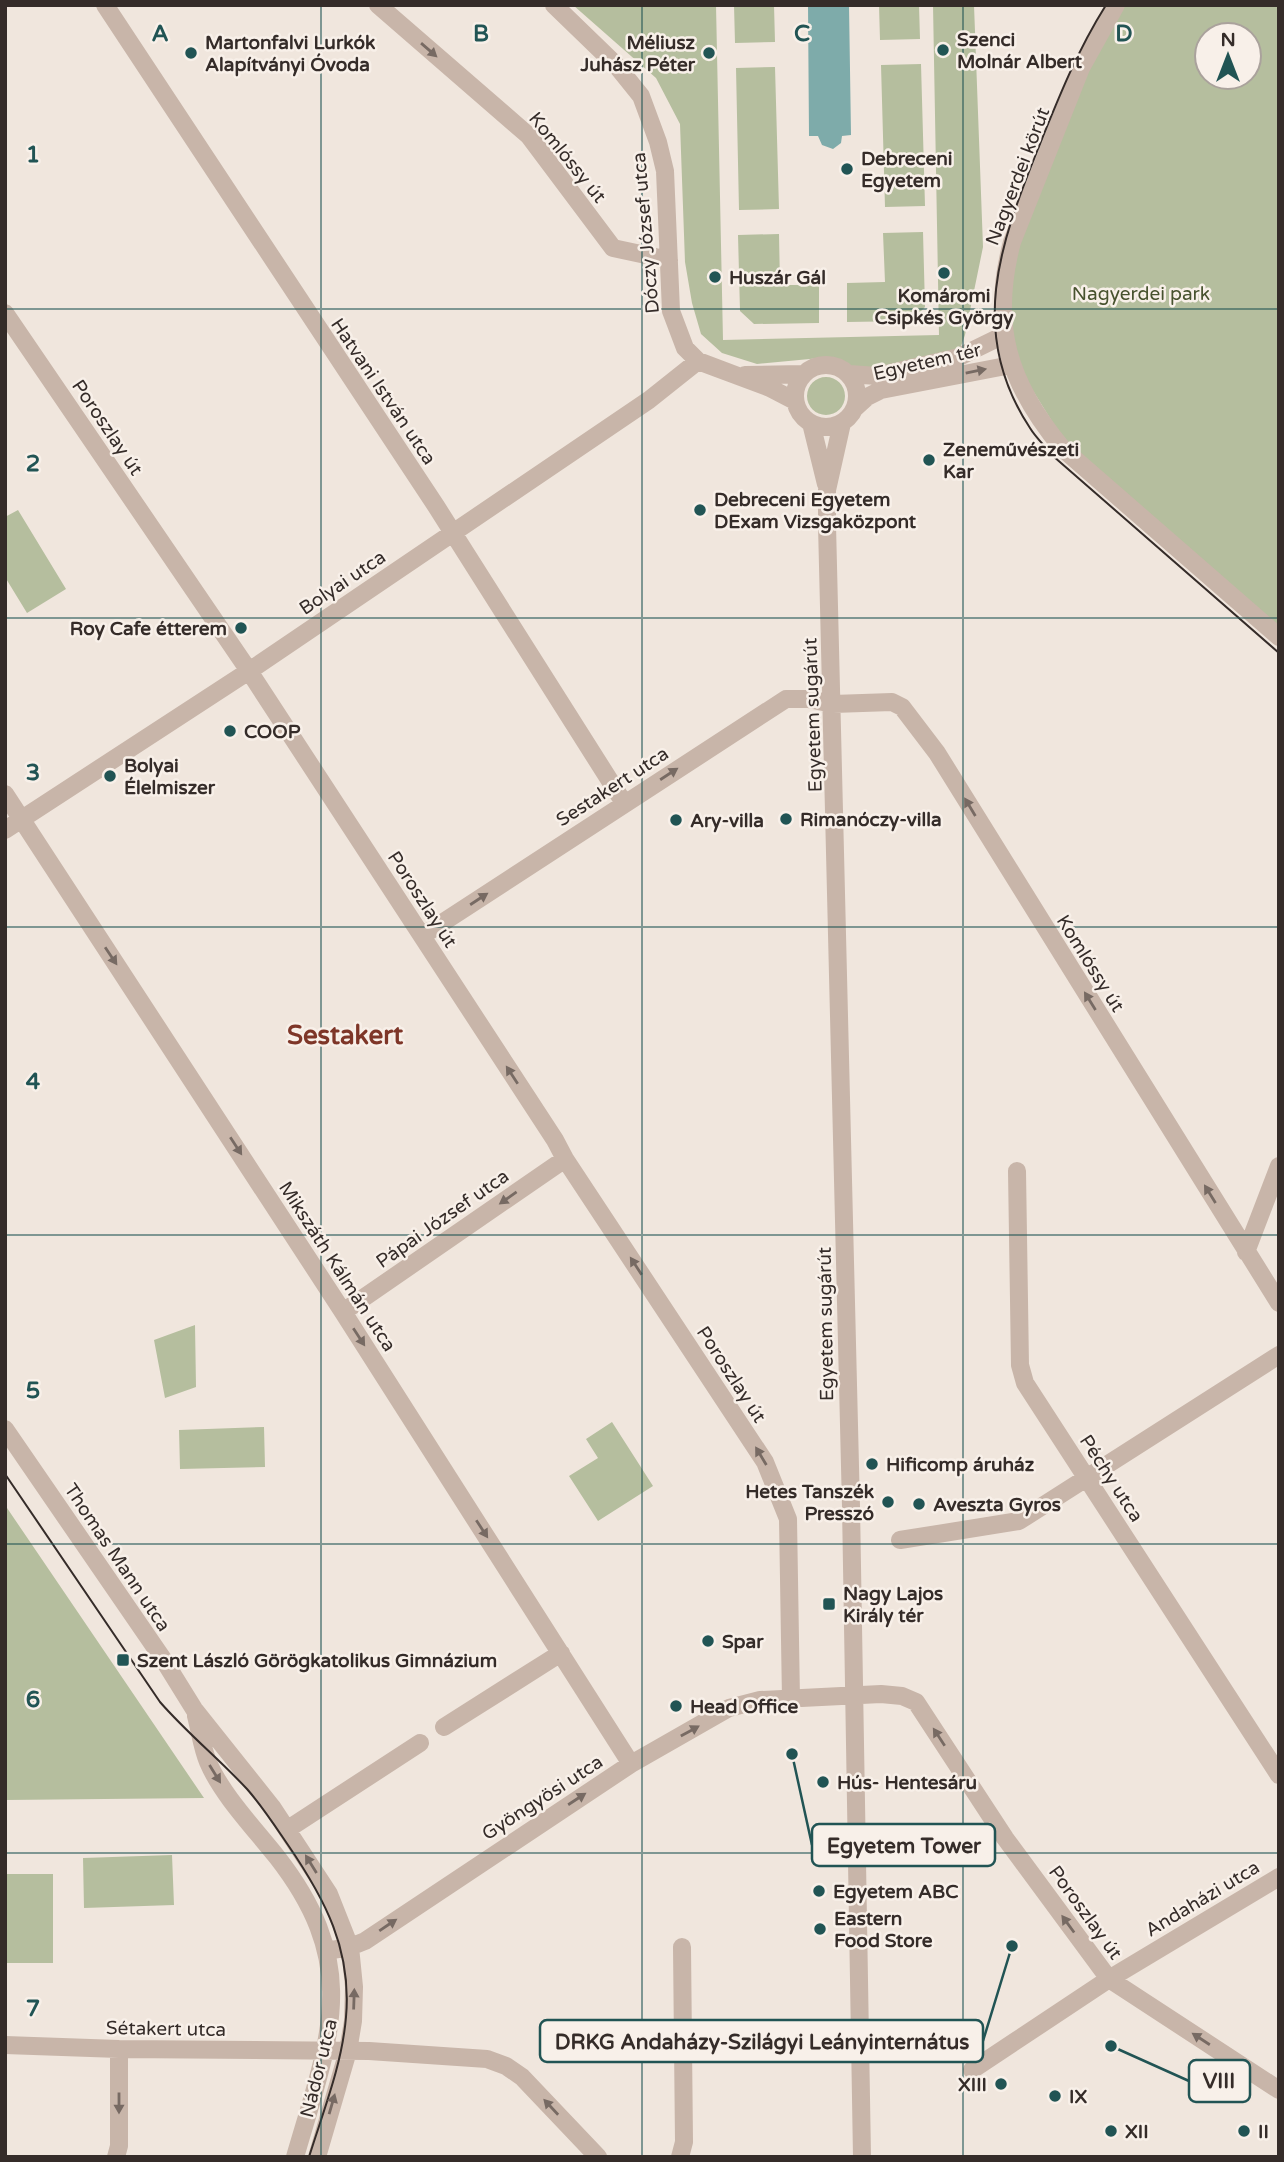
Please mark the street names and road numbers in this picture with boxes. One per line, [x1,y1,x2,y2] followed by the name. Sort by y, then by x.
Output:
[982,104,1054,248] street label: Nagyerdei körút
[524,108,610,207] street label: Komlóssy út
[628,151,664,314] street label: Dóczy József utca
[326,314,440,469] street label: Hatvani István utca
[871,339,984,385] street label: Egyetem tér
[67,376,147,479] street label: Poroszlay út
[295,546,390,620] street label: Bolyai utca
[799,637,827,793] street label: Egyetem sugárút
[552,742,673,831] street label: Sestakert utca
[383,847,461,952] street label: Poroszlay út
[1052,911,1129,1016] street label: Komlóssy út
[372,1165,513,1273] street label: Pápai József utca
[274,1177,400,1356] street label: Mikszáth Kálmán utca
[814,1247,838,1401] street label: Egyetem sugárút
[692,1322,770,1427] street label: Poroszlay út
[1075,1431,1147,1526] street label: Péchy utca
[60,1480,175,1636] street label: Thomas Mann utca
[478,1751,607,1845] street label: Gyöngyösi utca
[1141,1856,1264,1942] street label: Andaházi utca
[1044,1861,1127,1964] street label: Poroszlay út
[296,2016,342,2120] street label: Nádor utca
[106,2017,226,2041] street label: Sétakert utca

